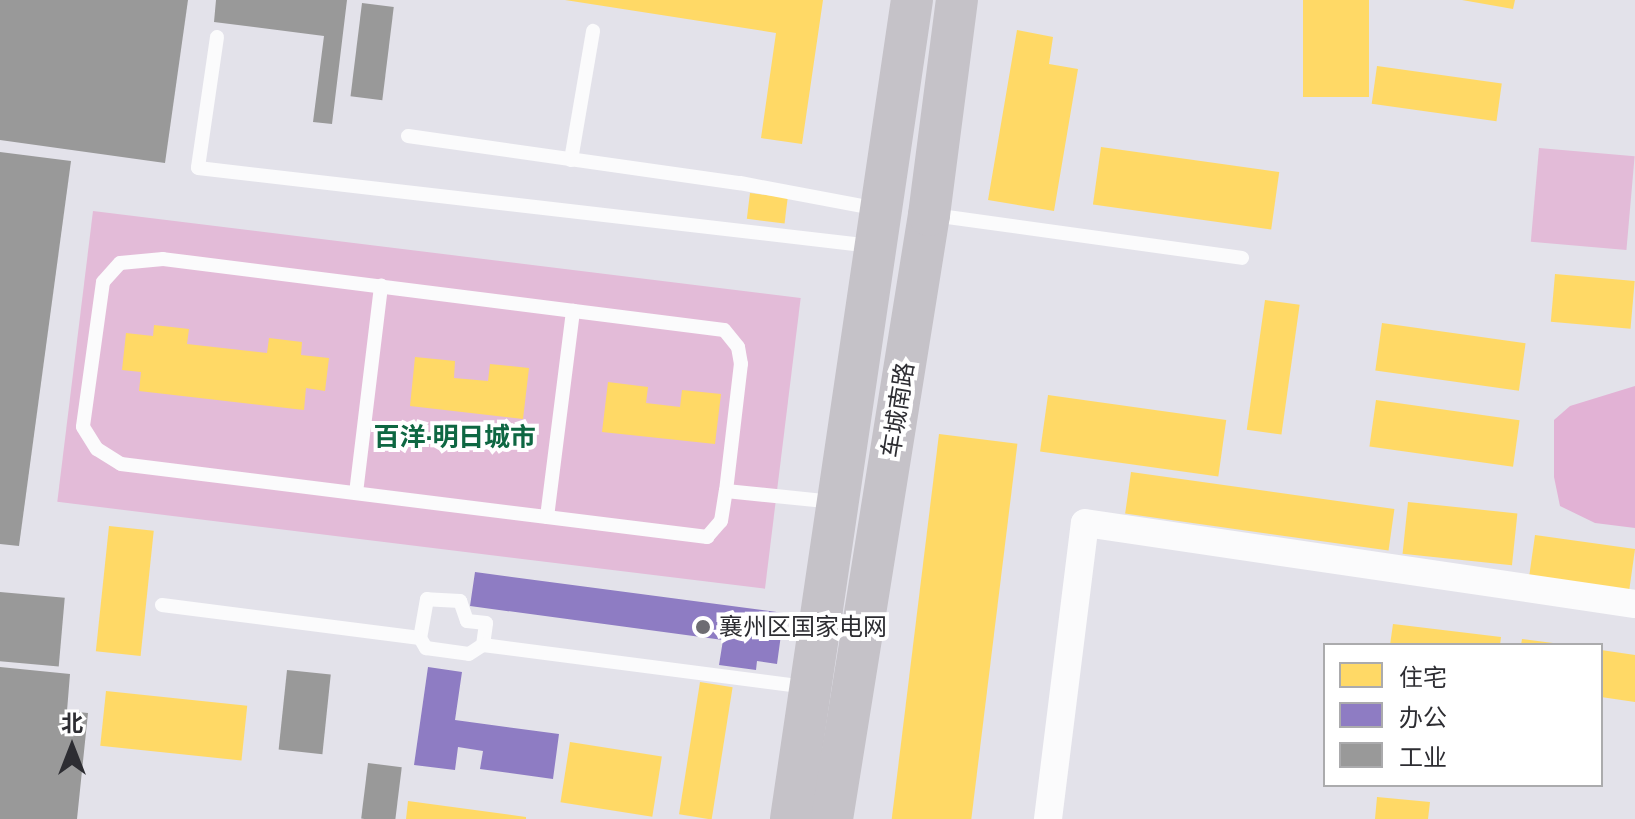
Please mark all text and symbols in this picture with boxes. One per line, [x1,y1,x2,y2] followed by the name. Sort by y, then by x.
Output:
[876,360,920,460] street label: 车城南路
[374,421,536,453] district label: 百洋·明日城市
[719,613,887,641] place label: 襄州区国家电网
[694,618,712,636] marker: 襄州区国家电网
[1323,643,1603,787] legend
[1399,662,1447,692] text: 住宅
[1399,702,1447,732] text: 办公
[32,707,112,787] north arrow
[61,709,83,737] text: 北
[1399,742,1447,772] text: 工业

